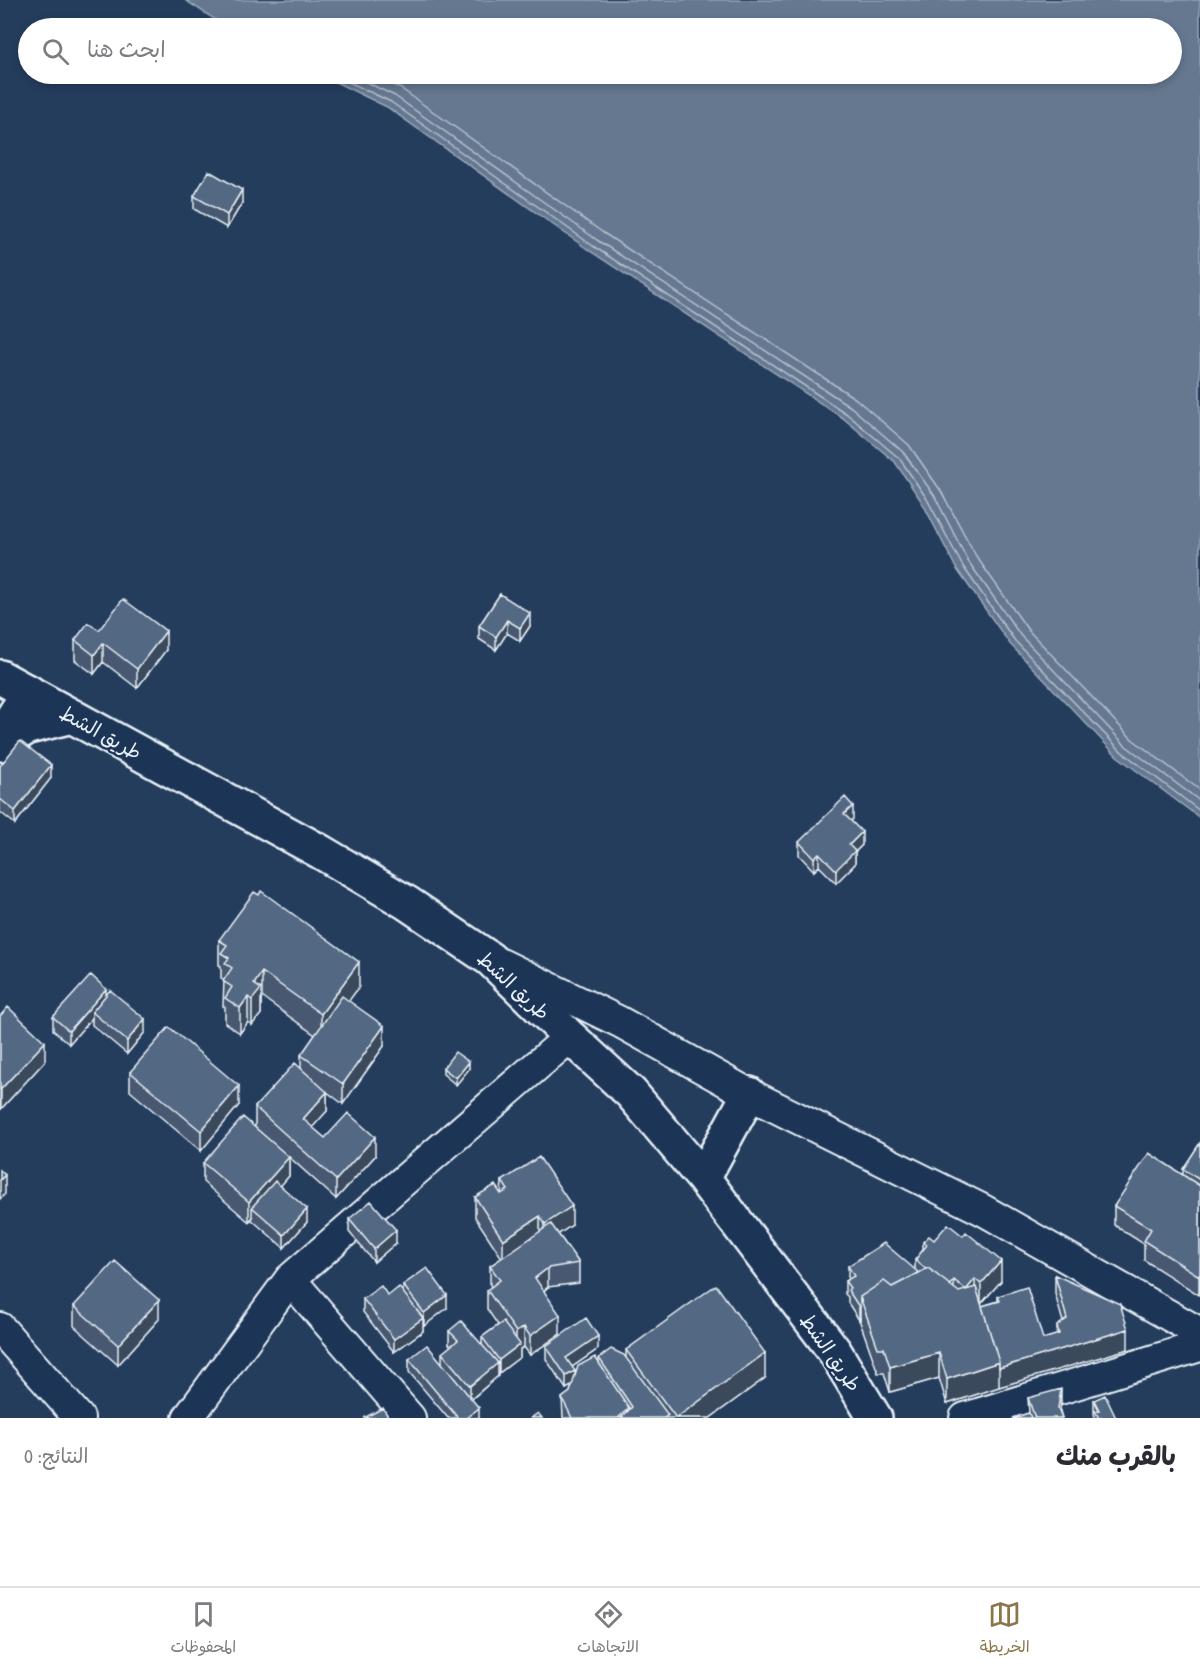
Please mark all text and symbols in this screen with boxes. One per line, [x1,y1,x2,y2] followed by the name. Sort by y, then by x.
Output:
[18,18,1182,84] search box
[87,34,166,64] text: ابحث هنا
[39,35,72,68] icon: search
[55,698,147,766] street label: طريق الشط
[472,944,556,1026] street label: طريق الشط
[794,1307,868,1397] street label: طريق الشط
[1056,1438,1176,1473] text: بالقرب منك
[24,1442,88,1469] text: النتائج: 0
[170,1598,236,1661] tab: المحفوظات
[577,1598,639,1661] tab: الاتجاهات
[980,1598,1030,1661] tab: الخريطة

